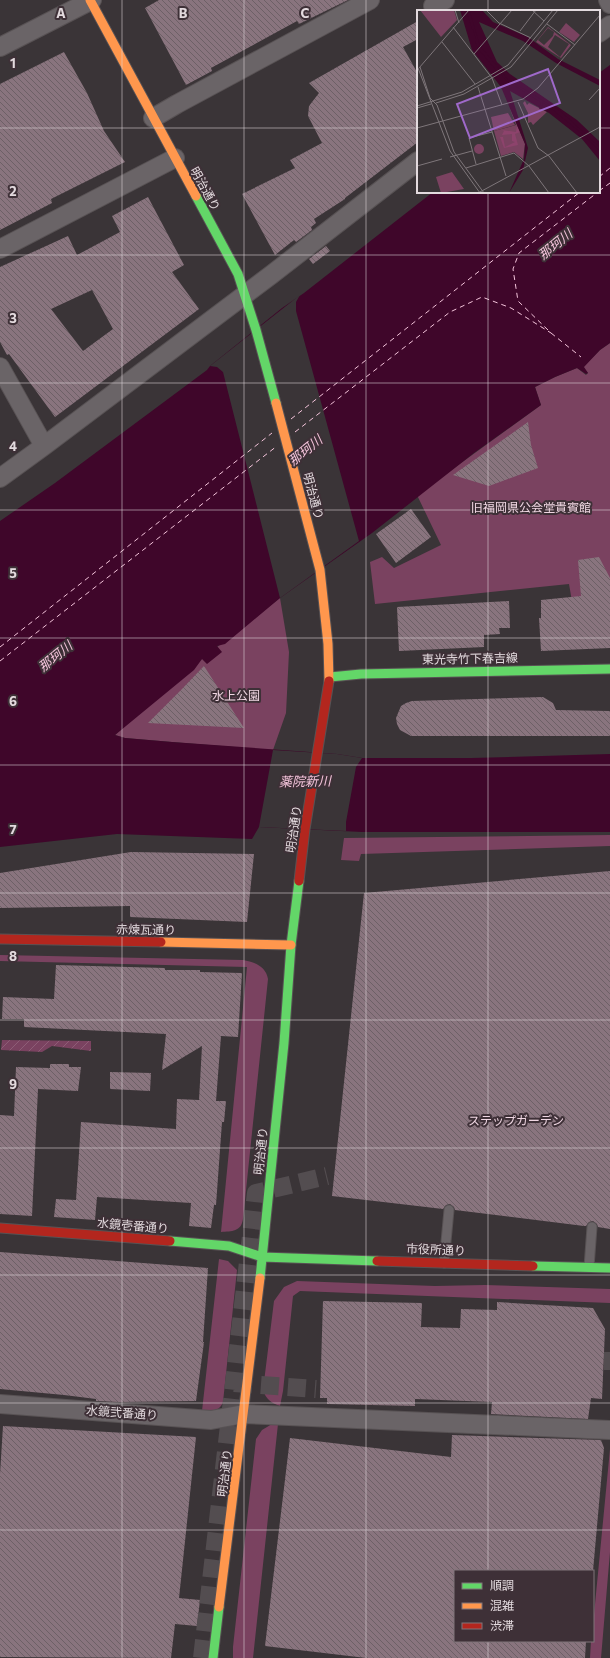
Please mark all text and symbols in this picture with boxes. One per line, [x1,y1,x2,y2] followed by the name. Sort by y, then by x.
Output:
[56,5,66,21] text: A
[179,5,188,21] text: B
[301,5,310,21] text: C
[417,10,600,193] inset map
[10,55,16,71] text: 1
[188,164,224,213] street label: 明治通り
[9,183,17,199] text: 2
[535,224,577,262] water label: 那珂川
[9,310,17,326] text: 3
[285,430,327,468] water label: 那珂川
[9,438,17,454] text: 4
[301,471,327,521] street label: 明治通り
[471,500,591,514] park label: 旧福岡県公会堂貴賓館
[9,565,17,581] text: 5
[35,636,77,674] water label: 那珂川
[422,650,518,666] street label: 東光寺竹下春吉線
[212,688,260,702] park label: 水上公園
[9,693,17,709] text: 6
[279,773,333,789] water label: 薬院新川
[283,804,303,854] street label: 明治通り
[9,821,17,837] text: 7
[116,921,176,937] street label: 赤煉瓦通り
[9,948,17,964] text: 8
[9,1076,17,1092] text: 9
[468,1113,564,1127] park label: ステップガーデン
[251,1126,269,1176] street label: 明治通り
[97,1215,170,1235] street label: 水鏡壱番通り
[406,1241,466,1257] street label: 市役所通り
[86,1403,158,1421] street label: 水鏡弐番通り
[214,1448,234,1498] street label: 明治通り
[454,1570,594,1642] legend
[490,1578,514,1592] text: 順調
[490,1598,514,1612] text: 混雑
[490,1618,514,1632] text: 渋滞

